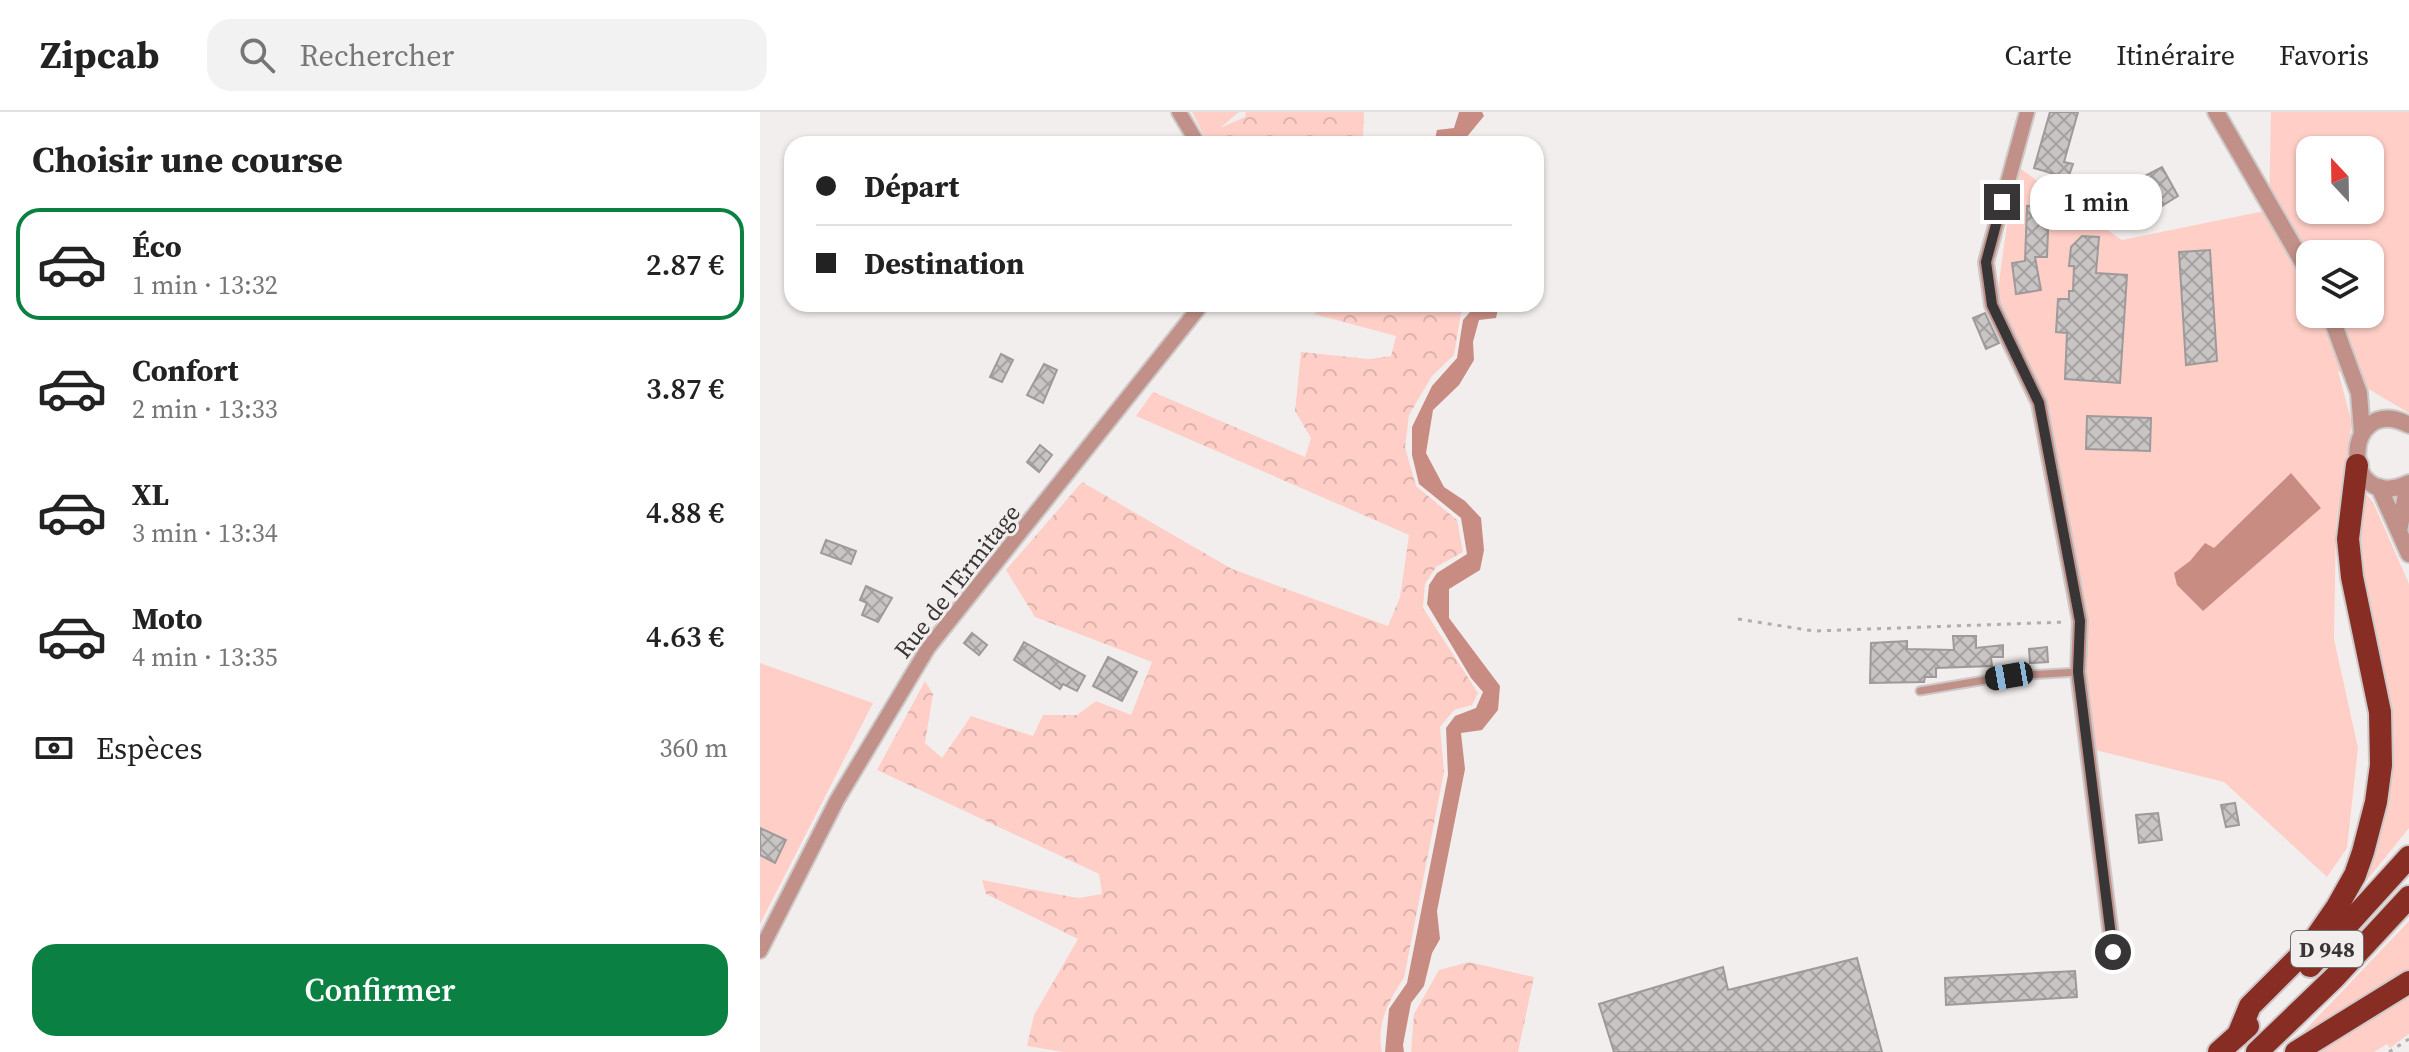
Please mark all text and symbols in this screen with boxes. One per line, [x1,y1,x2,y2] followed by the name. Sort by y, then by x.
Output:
[207,19,767,91] search box
[40,29,159,81] text: Zipcab
[235,33,279,77] icon: search
[299,35,454,76] text: Rechercher
[2005,36,2072,74] text: Carte
[2116,36,2235,74] text: Itinéraire
[2279,36,2369,74] text: Favoris
[32,135,343,184] text: Choisir une course
[2296,136,2384,224] north arrow
[2296,136,2384,328] map controls
[864,166,959,207] text: Départ
[2030,174,2162,230] callout: 1 min
[1984,184,2020,220] route end
[2063,184,2129,220] text: 1 min
[132,226,182,267] text: Éco
[36,228,108,300] icon: car
[2296,240,2384,328] button: layers
[864,243,1025,284] text: Destination
[646,244,724,285] text: 2.87 €
[132,267,278,303] text: 1 min · 13:32
[132,350,238,391] text: Confort
[36,352,108,424] icon: car
[646,368,724,409] text: 3.87 €
[132,391,278,427] text: 2 min · 13:33
[132,474,169,515] text: XL
[36,476,108,548] icon: car
[646,492,724,533] text: 4.88 €
[886,497,1028,665] street label: Rue de l'Ermitage
[132,515,278,551] text: 3 min · 13:34
[132,598,203,639] text: Moto
[36,600,108,672] icon: car
[646,616,724,657] text: 4.63 €
[132,639,278,675] text: 4 min · 13:35
[1983,660,2035,692] car
[32,726,76,770] icon: cash
[96,728,203,769] text: Espèces
[660,730,728,766] text: 360 m
[2291,931,2363,967] road number: D 948
[2095,934,2131,970] route start
[32,944,728,1036] button: Confirmer

